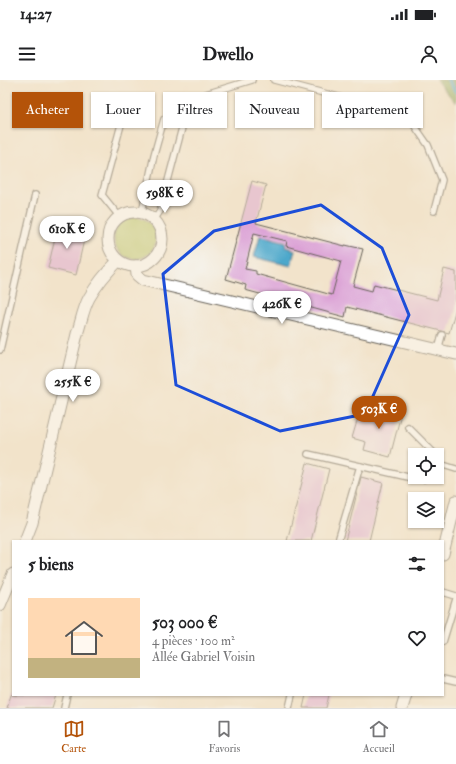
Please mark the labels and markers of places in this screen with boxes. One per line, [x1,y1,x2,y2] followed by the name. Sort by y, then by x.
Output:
[132,180,198,214] pin: 598K €
[34,216,100,250] pin: 610K €
[249,291,315,325] pin: 426K €
[40,369,106,403] pin: 255K €
[346,396,412,430] pin: 503K €

